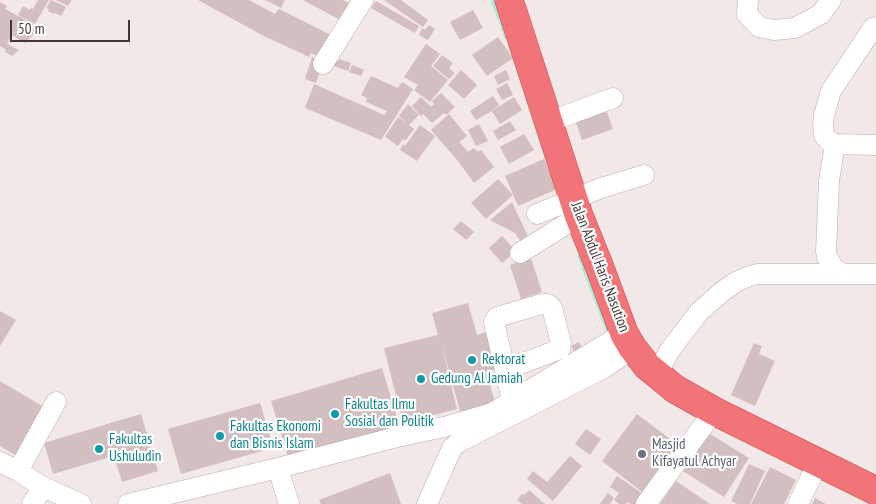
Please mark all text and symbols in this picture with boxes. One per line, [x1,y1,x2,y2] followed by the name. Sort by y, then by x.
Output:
[12,10,132,42] scale bar
[18,19,44,38] text: 50 m
[567,199,633,335] street label: Jalan Abdul Haris Nasution
[482,351,525,369] place label: Rektorat
[466,354,478,366] marker: Rektorat
[431,370,523,388] place label: Gedung Al Jamiah
[415,373,427,385] marker: Gedung Al Jamiah
[345,396,434,431] place label: Fakultas Ilmu Sosial dan Politik
[329,408,341,420] marker: Fakultas Ilmu Sosial dan Politik
[230,418,321,453] place label: Fakultas Ekonomi dan Bisnis Islam
[214,430,226,442] marker: Fakultas Ekonomi dan Bisnis Islam
[109,431,161,466] place label: Fakultas Ushuludin
[652,436,736,471] place label: Masjid Kifayatul Achyar
[93,443,105,455] marker: Fakultas Ushuludin
[636,448,648,460] marker: Masjid Kifayatul Achyar

